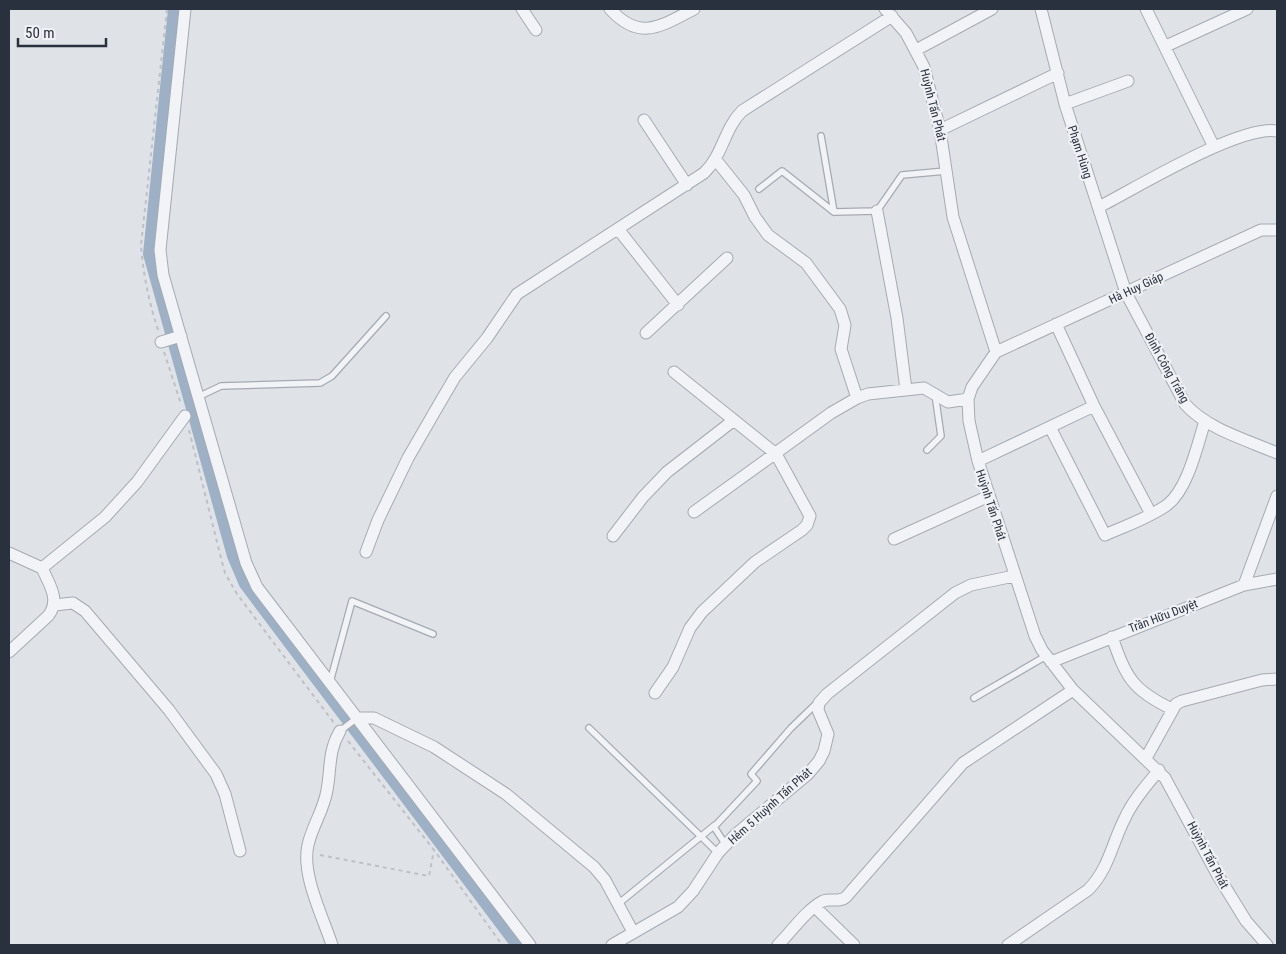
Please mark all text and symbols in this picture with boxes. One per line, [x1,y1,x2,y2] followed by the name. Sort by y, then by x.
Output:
[18,15,105,47] scale bar
[25,24,55,42] text: 50 m
[917,67,949,143] street label: Huỳnh Tấn Phát
[1065,124,1095,180] street label: Phạm Hùng
[1107,269,1166,307] street label: Hà Huy Giáp
[1142,331,1192,406] street label: Đinh Công Tráng
[973,468,1009,543] street label: Huỳnh Tấn Phát
[1126,596,1200,636] street label: Trần Hữu Duyệt
[725,765,815,847] street label: Hẻm 5 Huỳnh Tấn Phát
[1184,819,1232,891] street label: Huỳnh Tấn Phát

